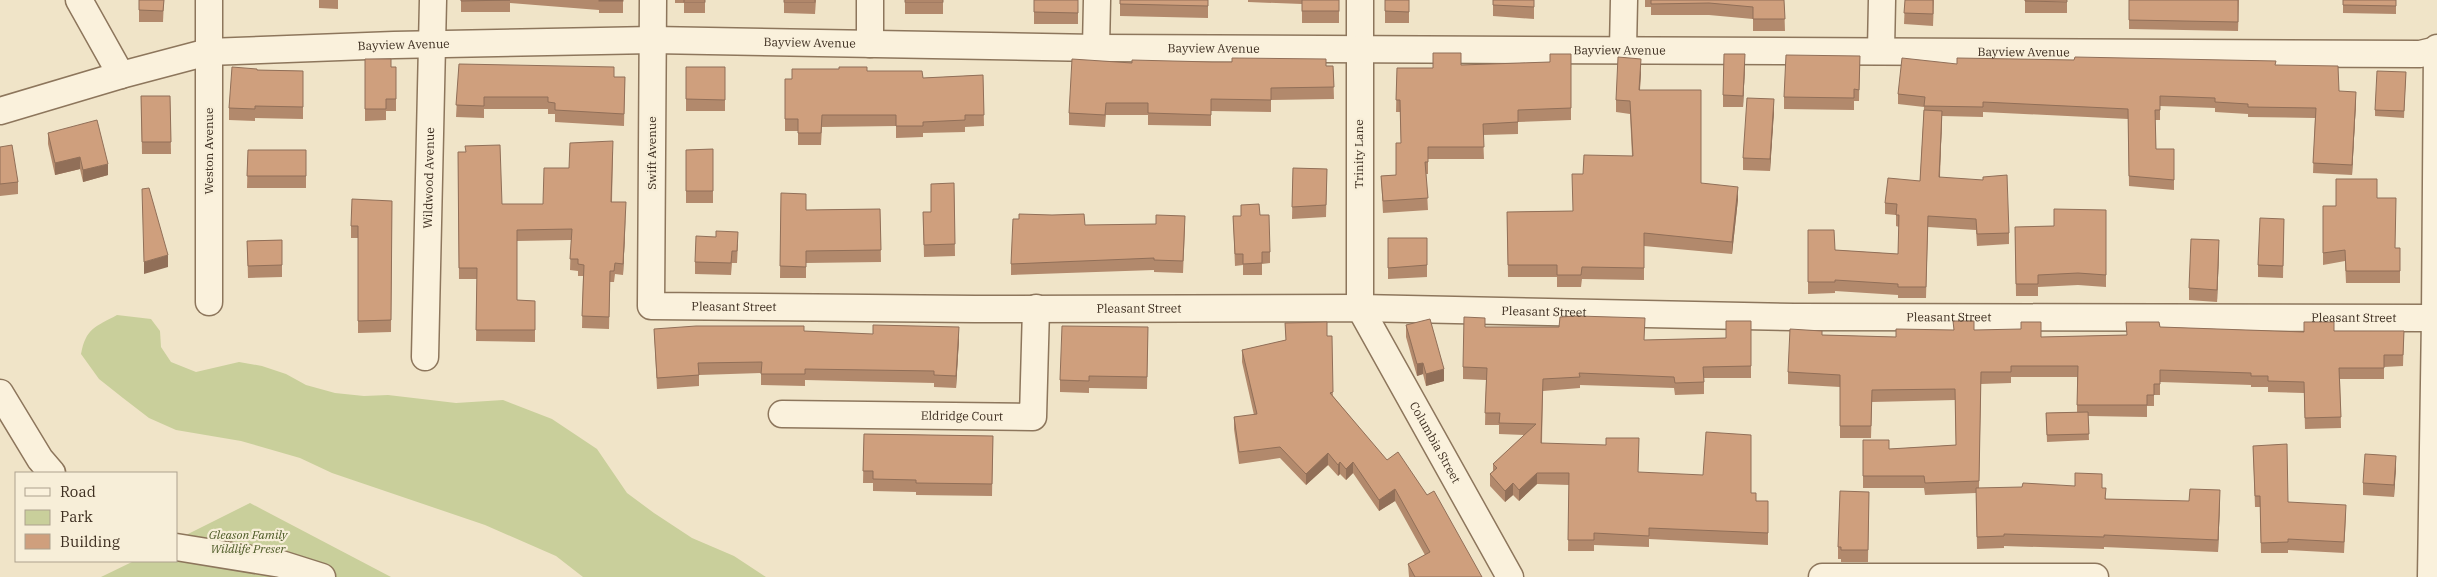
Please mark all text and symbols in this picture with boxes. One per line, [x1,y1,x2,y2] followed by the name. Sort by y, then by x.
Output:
[763,34,856,51] street label: Bayview Avenue
[357,36,450,53] street label: Bayview Avenue
[1167,40,1260,56] street label: Bayview Avenue
[1573,42,1666,58] street label: Bayview Avenue
[1977,44,2070,59] street label: Bayview Avenue
[201,108,216,194] street label: Weston Avenue
[644,116,659,190] street label: Swift Avenue
[1351,119,1366,189] street label: Trinity Lane
[420,127,437,229] street label: Wildwood Avenue
[691,298,777,314] street label: Pleasant Street
[1096,300,1182,316] street label: Pleasant Street
[1501,303,1587,320] street label: Pleasant Street
[1906,309,1991,324] street label: Pleasant Street
[2311,310,2396,325] street label: Pleasant Street
[1407,399,1464,486] street label: Columbia Street
[921,408,1003,424] street label: Eldridge Court
[15,472,178,562] legend
[60,482,96,501] text: Road
[60,507,93,526] text: Park
[209,527,289,556] park label: Gleason Family Wildlife Preser
[60,532,120,551] text: Building

